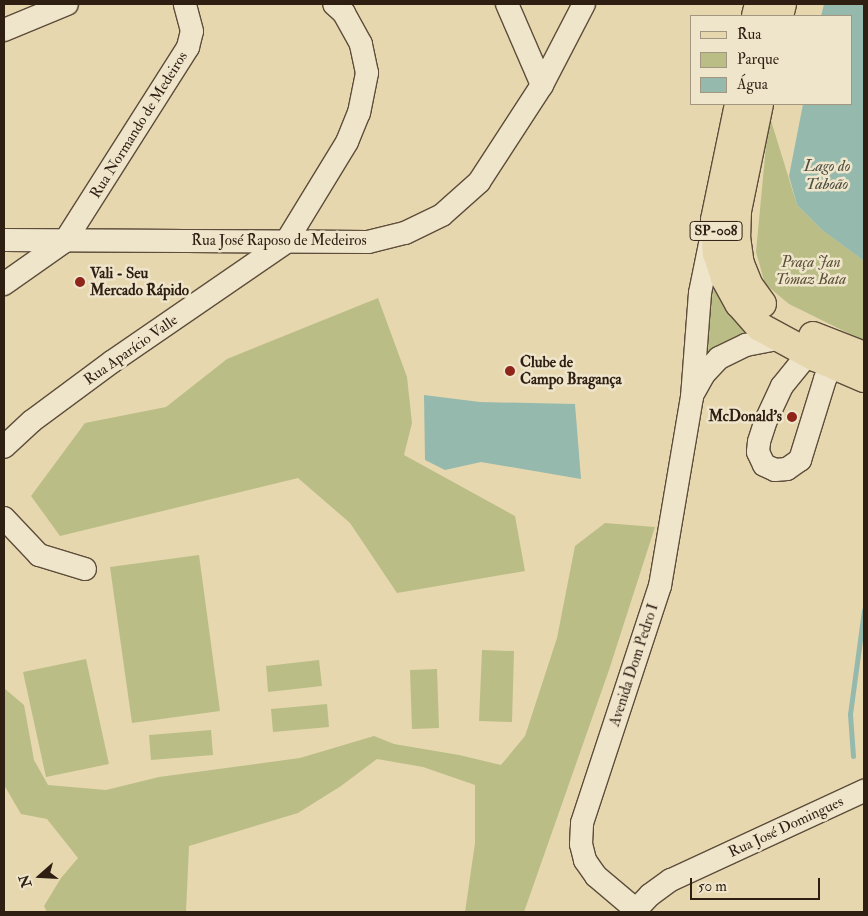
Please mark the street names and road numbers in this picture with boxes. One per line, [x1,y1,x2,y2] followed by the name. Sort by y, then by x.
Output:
[86,48,192,202] street label: Rua Normando de Medeiros
[688,220,744,242] road number: SP-008
[191,232,367,250] street label: Rua José Raposo de Medeiros
[81,311,181,389] street label: Rua Aparício Valle
[606,601,662,729] street label: Avenida Dom Pedro I
[726,792,846,862] street label: Rua José Domingues

